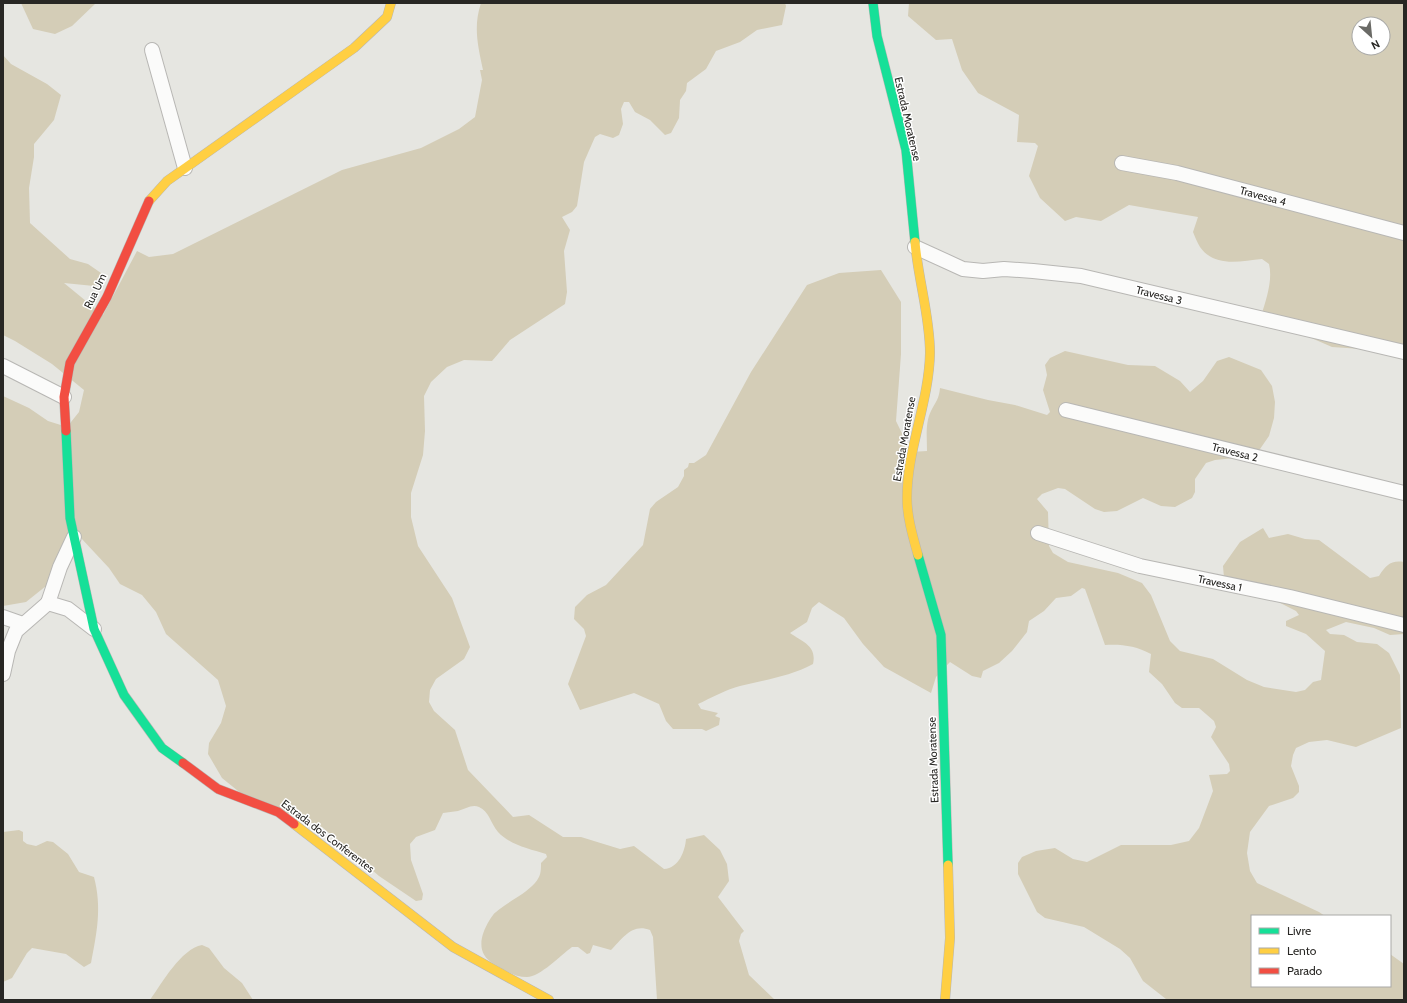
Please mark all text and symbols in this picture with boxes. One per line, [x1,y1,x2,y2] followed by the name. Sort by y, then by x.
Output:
[1351,16,1391,56] north arrow
[1369,37,1382,53] text: N
[892,76,925,163] street label: Estrada Moratense
[1238,183,1288,209] street label: Travessa 4
[80,271,110,311] street label: Rua Um
[1134,283,1184,308] street label: Travessa 3
[890,395,918,483] street label: Estrada Moratense
[1211,440,1260,465] street label: Travessa 2
[1197,571,1243,595] street label: Travessa 1
[924,716,941,803] street label: Estrada Moratense
[279,796,378,876] street label: Estrada dos Conferentes
[1251,915,1391,987] legend
[1287,923,1311,938] text: Livre
[1287,943,1317,958] text: Lento
[1287,963,1323,978] text: Parado

